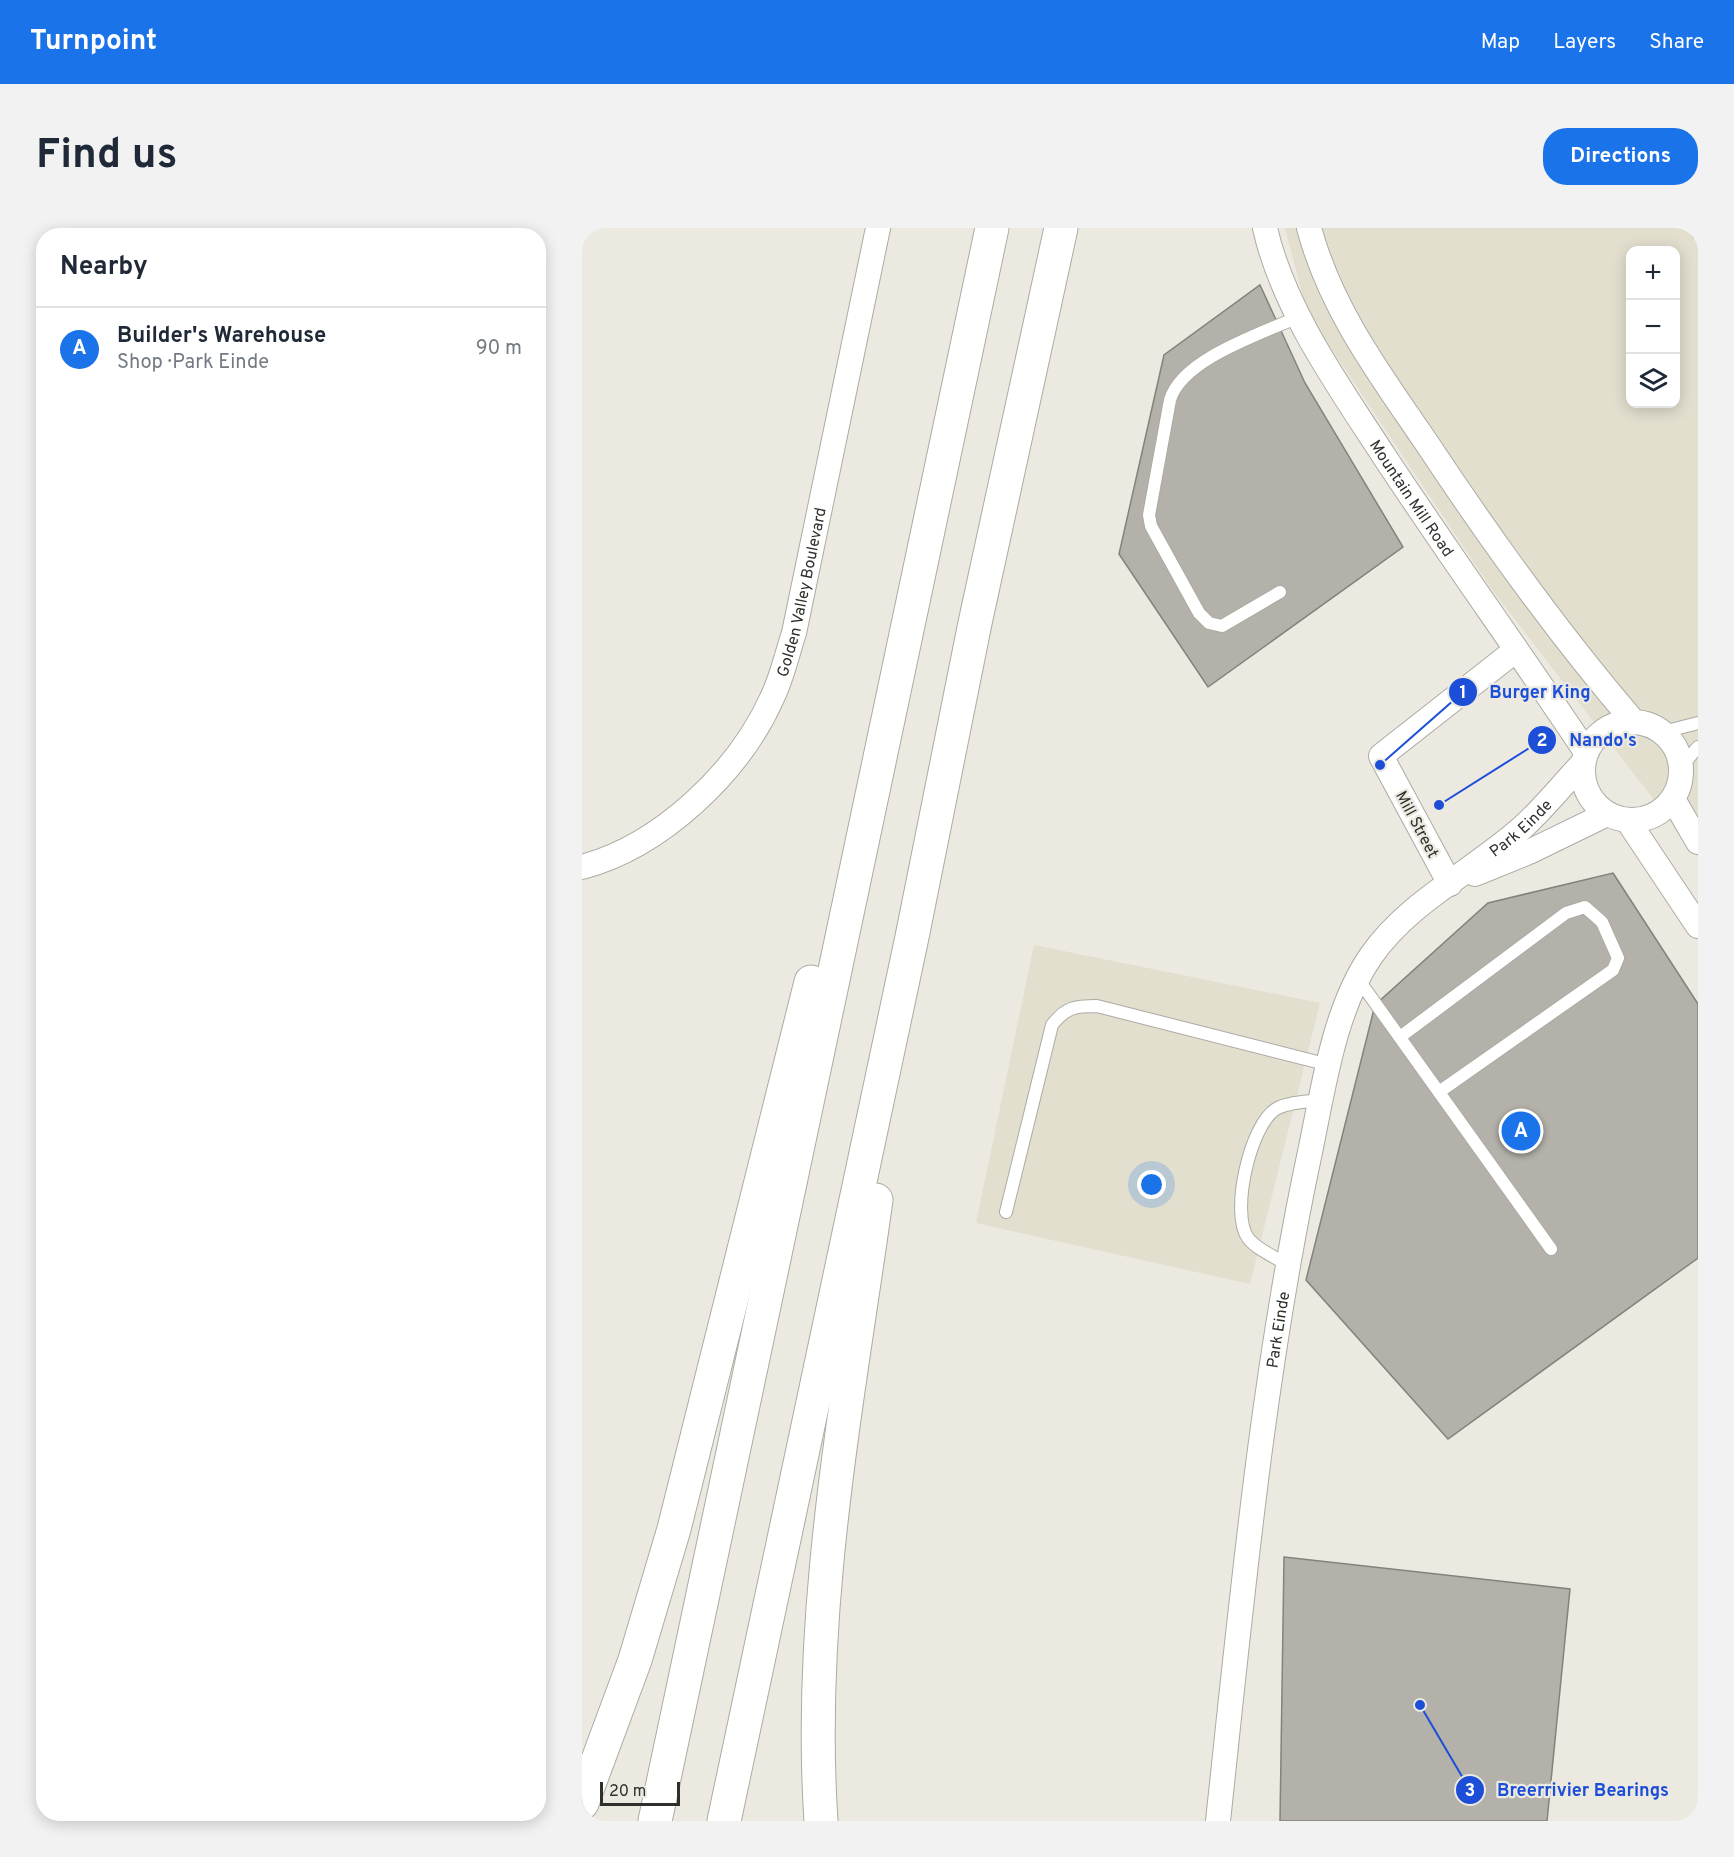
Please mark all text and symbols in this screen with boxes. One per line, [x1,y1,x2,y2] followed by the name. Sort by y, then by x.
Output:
[30,24,157,60] text: Turnpoint
[1481,29,1520,56] text: Map
[1553,29,1616,56] text: Layers
[1649,29,1704,56] text: Share
[1543,128,1698,185] button: Directions
[36,130,177,183] text: Find us
[1626,246,1680,408] map controls
[1626,246,1680,300] button: +
[60,251,148,284] text: Nearby
[1626,300,1680,354] button: −
[117,323,326,350] text: Builder's Warehouse
[72,336,87,362] text: A
[476,336,522,362] text: 90 m
[117,350,269,376] text: Shop · Park Einde
[1626,354,1680,408] button: layers
[1364,437,1457,561] street label: Mountain Mill Road
[773,506,832,680] street label: Golden Valley Boulevard
[1448,674,1603,710] callout: Burger King
[1459,682,1467,705] text: 1
[1489,682,1591,705] text: Burger King
[1527,722,1649,758] callout: Nando's
[1536,730,1548,753] text: 2
[1569,730,1637,753] text: Nando's
[1390,788,1442,862] street label: Mill Street
[1486,796,1557,862] street label: Park Einde
[1502,1108,1540,1154] pin: A
[1137,1170,1166,1199] your location
[1264,1290,1295,1370] street label: Park Einde
[1455,1772,1681,1808] callout: Breerrivier Bearings
[600,1779,680,1806] scale bar
[1465,1780,1475,1803] text: 3
[1497,1780,1669,1803] text: Breerrivier Bearings
[609,1782,646,1802] text: 20 m

